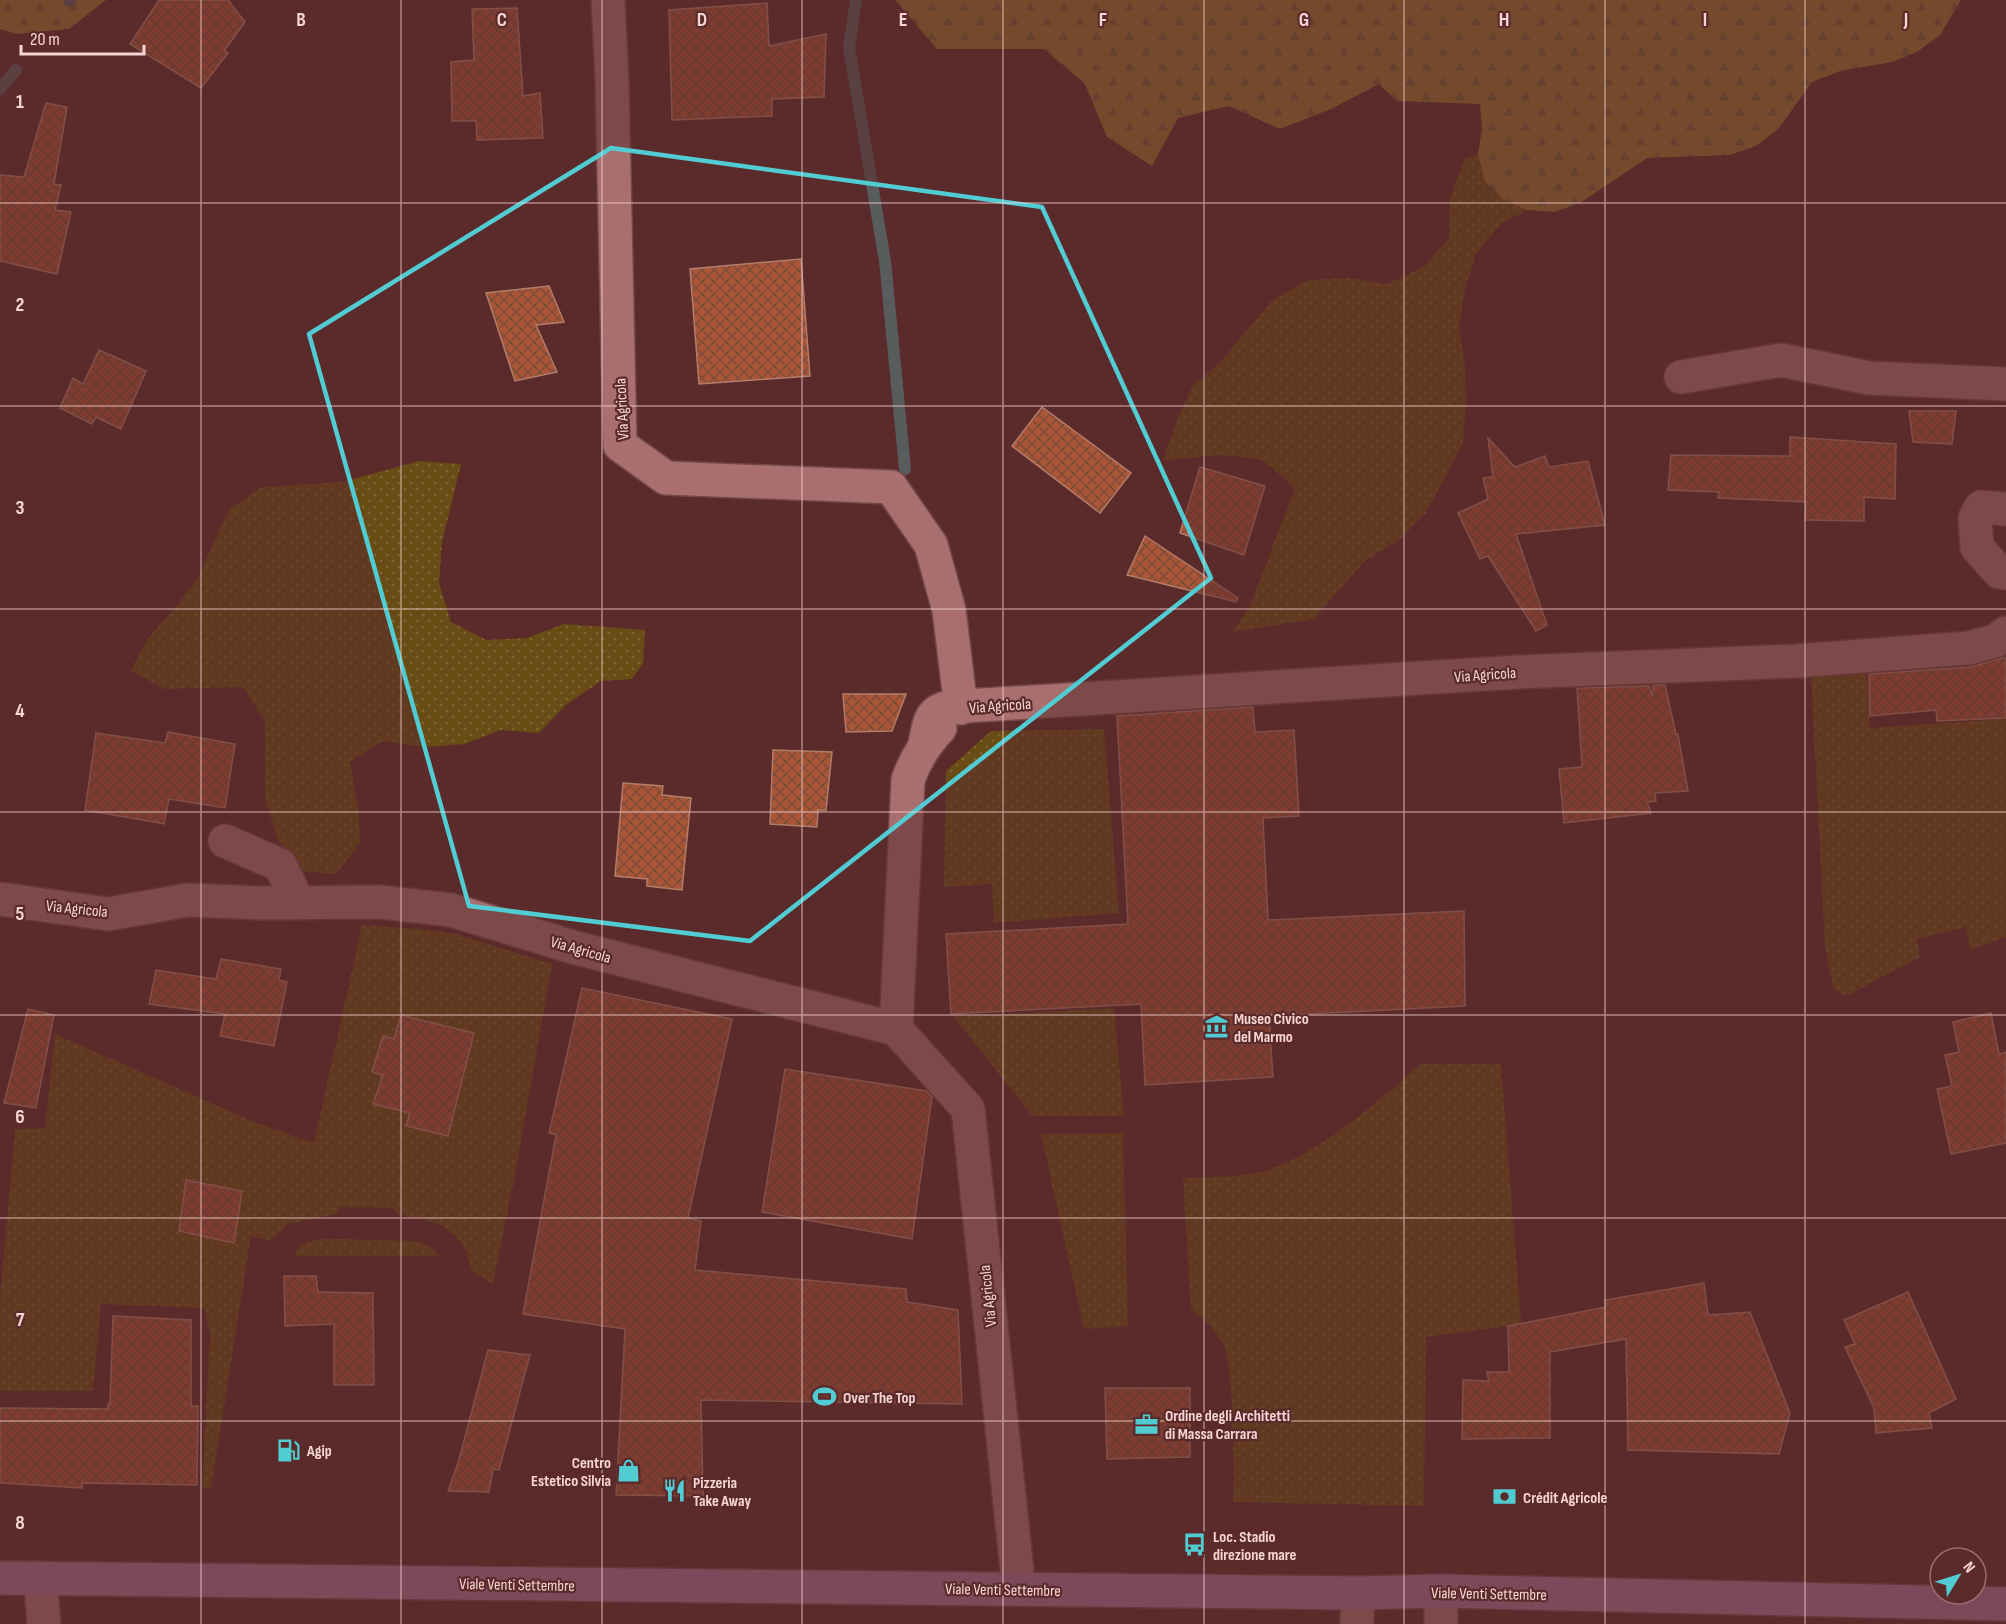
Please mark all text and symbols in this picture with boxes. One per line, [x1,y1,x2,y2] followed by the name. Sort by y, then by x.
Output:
[296,8,306,32] text: B
[497,8,507,32] text: C
[697,8,707,32] text: D
[899,8,907,32] text: E
[1099,8,1107,32] text: F
[1299,8,1309,32] text: G
[1499,8,1509,32] text: H
[1703,8,1707,32] text: I
[1903,8,1908,32] text: J
[21,18,144,56] scale bar
[30,29,60,50] text: 20 m
[16,90,24,114] text: 1
[16,293,24,317] text: 2
[611,377,634,440] street label: Via Agricola
[16,496,25,520] text: 3
[1454,664,1517,687] street label: Via Agricola
[969,695,1032,718] street label: Via Agricola
[15,699,25,723] text: 4
[45,897,109,922] street label: Via Agricola
[16,902,25,926] text: 5
[548,933,613,968] street label: Via Agricola
[1234,1010,1309,1047] place label: Museo Civico del Marmo
[1203,1014,1229,1040] museum icon: Museo Civico del Marmo
[15,1105,25,1129] text: 6
[976,1264,1001,1328] street label: Via Agricola
[16,1308,25,1332] text: 7
[812,1384,838,1410] sports icon: Over The Top
[843,1389,915,1408] place label: Over The Top
[1165,1407,1290,1444] place label: Ordine degli Architetti di Massa Carrara
[1134,1411,1160,1437] office icon: Ordine degli Architetti di Massa Carrara
[276,1437,302,1463] fuel station icon: Agip
[306,1442,332,1461] place label: Agip
[531,1454,611,1491] place label: Centro Estetico Silvia
[616,1458,642,1484] shop icon: Centro Estetico Silvia
[693,1474,751,1511] place label: Pizzeria Take Away
[662,1478,688,1504] restaurant icon: Pizzeria Take Away
[1492,1484,1518,1510] bank icon: Crédit Agricole
[1523,1489,1607,1508] place label: Crédit Agricole
[15,1511,25,1535] text: 8
[1213,1528,1297,1565] place label: Loc. Stadio direzione mare
[1182,1532,1208,1558] bus stop icon: Loc. Stadio direzione mare
[1928,1546,1988,1606] north arrow
[1959,1558,1979,1577] text: N
[459,1575,575,1596] street label: Viale Venti Settembre
[945,1580,1061,1601] street label: Viale Venti Settembre
[1431,1584,1547,1605] street label: Viale Venti Settembre

